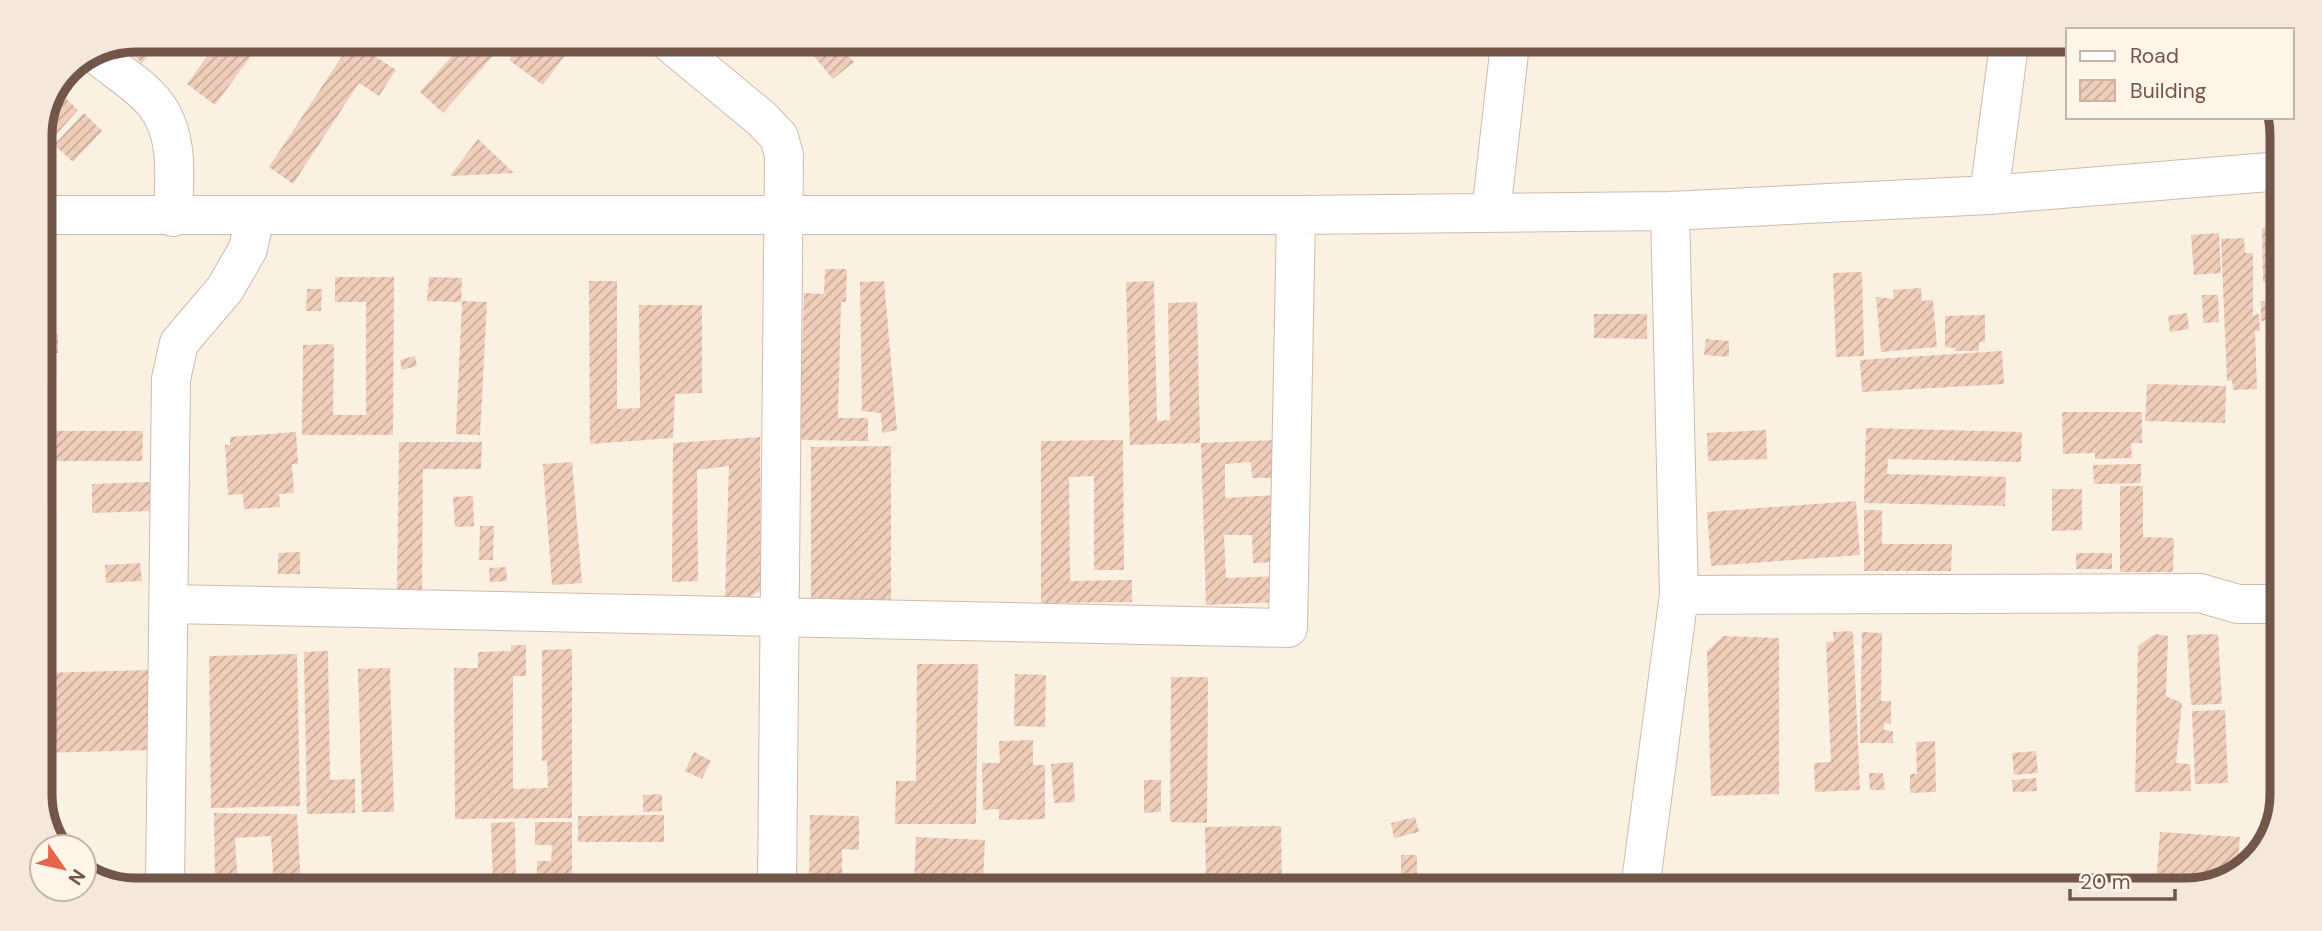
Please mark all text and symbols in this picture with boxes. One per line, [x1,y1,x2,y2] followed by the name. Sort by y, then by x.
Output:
[2066,28,2294,119] legend
[2130,42,2179,70] text: Road
[2130,77,2207,105] text: Building
[28,833,98,903] north arrow
[2070,858,2175,902] scale bar
[62,864,91,890] text: N
[2080,868,2131,896] text: 20 m

